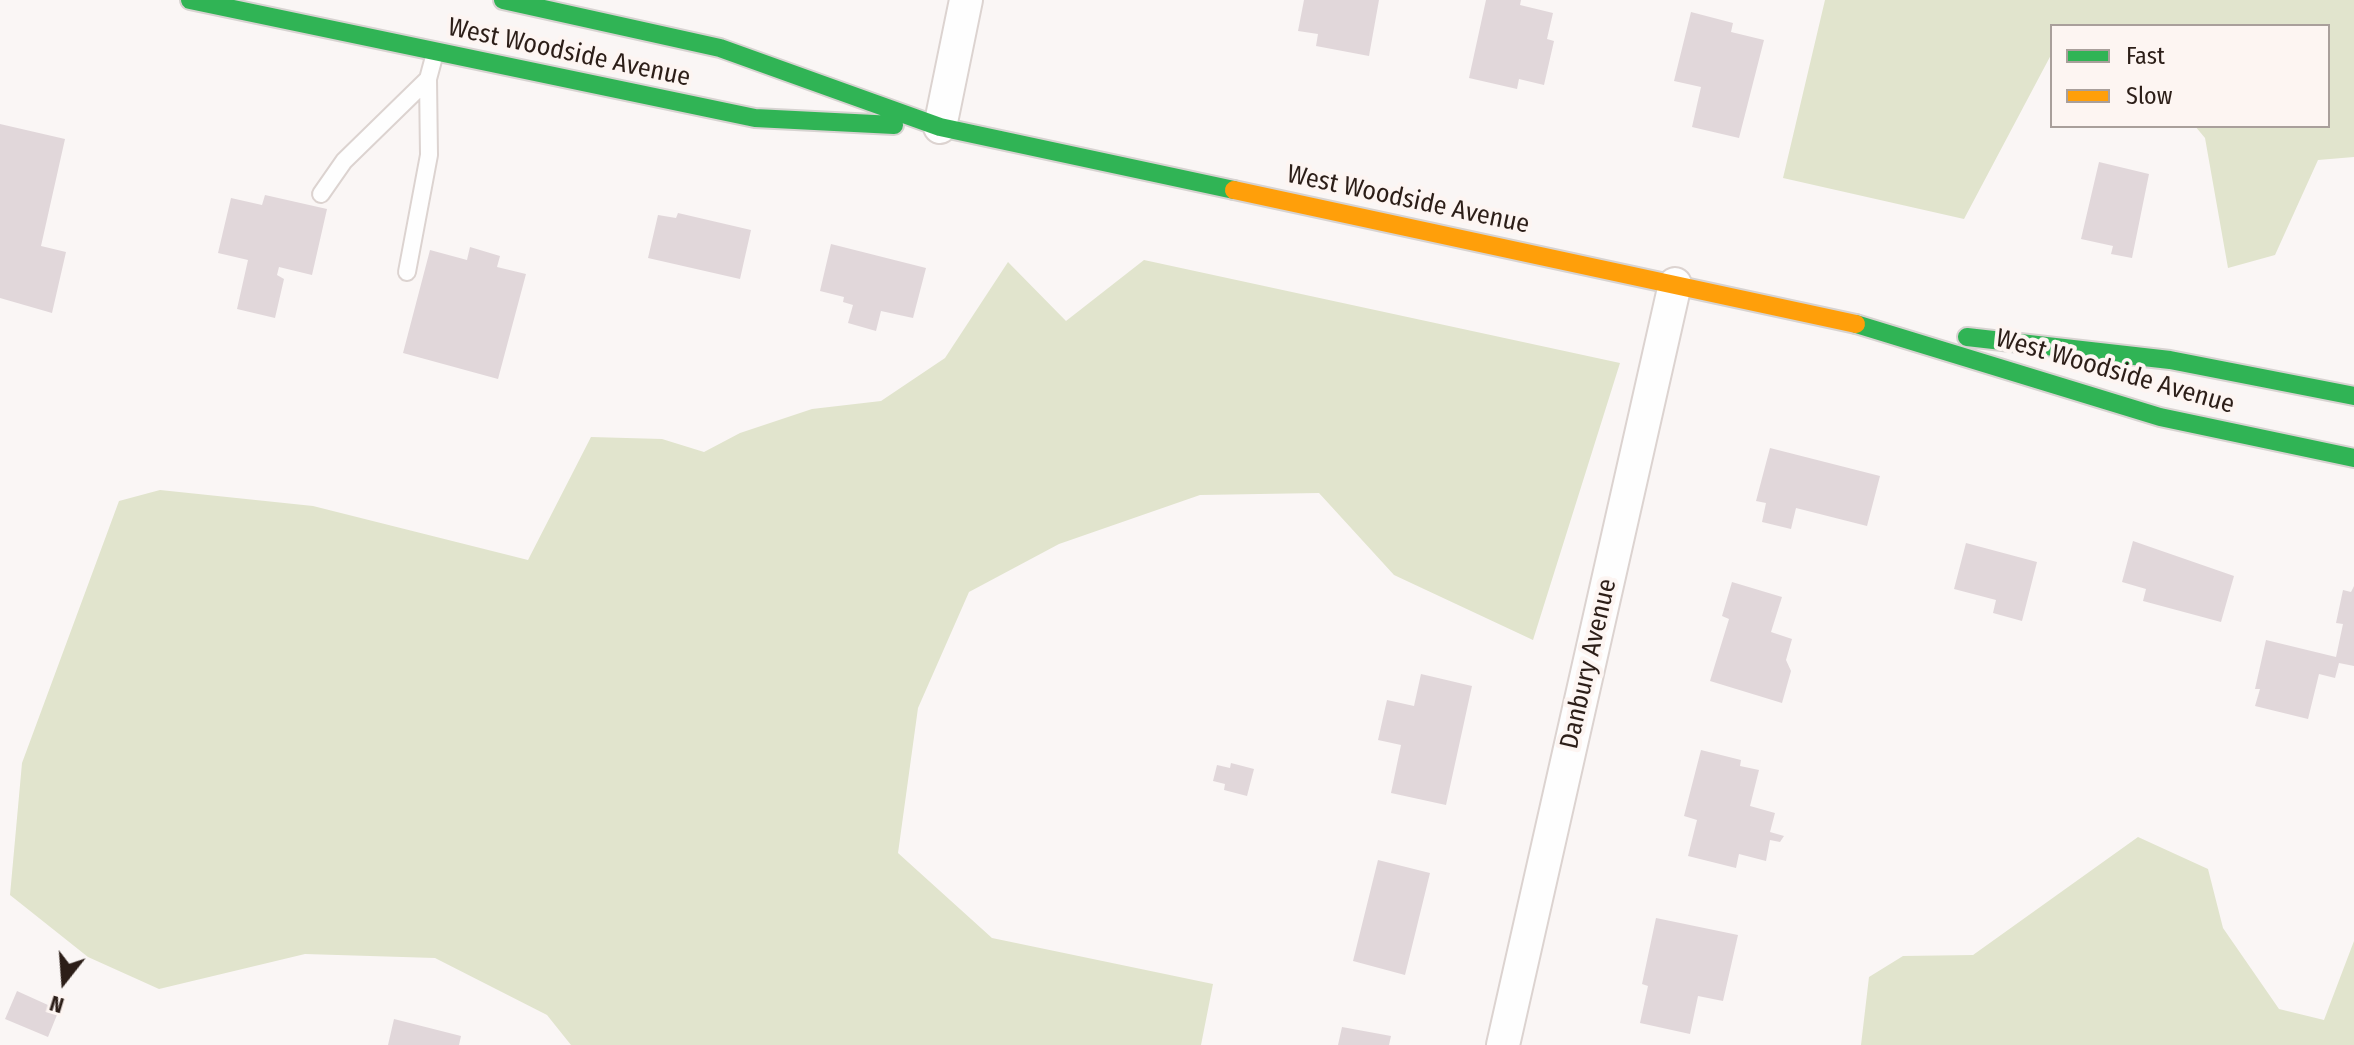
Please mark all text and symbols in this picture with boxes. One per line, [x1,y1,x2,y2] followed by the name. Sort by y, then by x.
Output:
[445,12,693,94] street label: West Woodside Avenue
[2050,24,2330,128] legend
[2126,42,2165,70] text: Fast
[2126,82,2172,110] text: Slow
[1284,159,1532,241] street label: West Woodside Avenue
[1992,323,2238,421] street label: West Woodside Avenue
[1554,576,1624,752] street label: Danbury Avenue
[24,941,104,1021] north arrow
[47,990,67,1019] text: N

